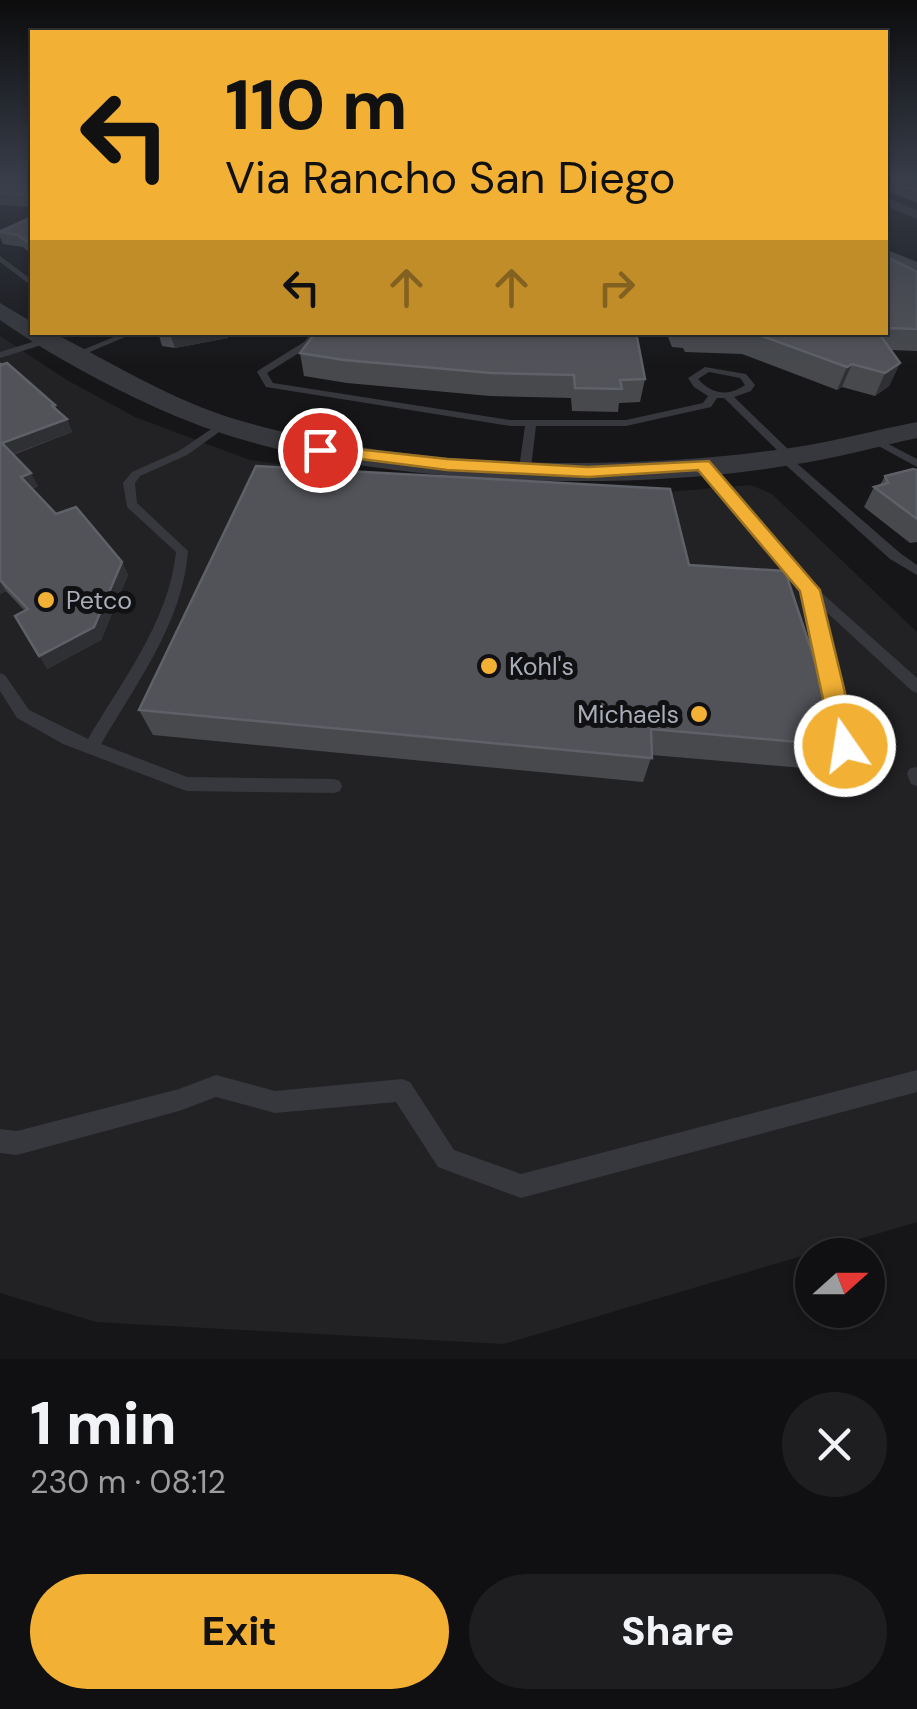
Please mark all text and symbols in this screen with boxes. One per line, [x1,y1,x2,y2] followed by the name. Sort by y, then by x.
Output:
[225,60,408,151] text: 110 m
[60,70,190,200] icon: left
[225,148,676,207] text: Via Rancho San Diego
[274,260,329,315] icon: left
[379,260,434,315] icon: ahead
[484,260,539,315] icon: ahead
[589,260,644,315] icon: right
[278,408,363,493] pin
[293,423,348,478] icon: arrive
[66,584,132,617] place label: Petco
[35,589,57,611] marker: Petco
[509,650,574,683] place label: Kohl's
[478,655,500,677] marker: Kohl's
[793,694,897,798] position arrow
[577,698,679,731] place label: Michaels
[688,703,710,725] marker: Michaels
[795,1238,885,1328] north arrow
[795,1238,885,1328] map controls
[30,1384,177,1463] text: 1 min
[782,1392,887,1497] button: close
[30,1461,226,1503] text: 230 m · 08:12
[30,1574,449,1689] button: Exit
[469,1574,887,1689] button: Share

